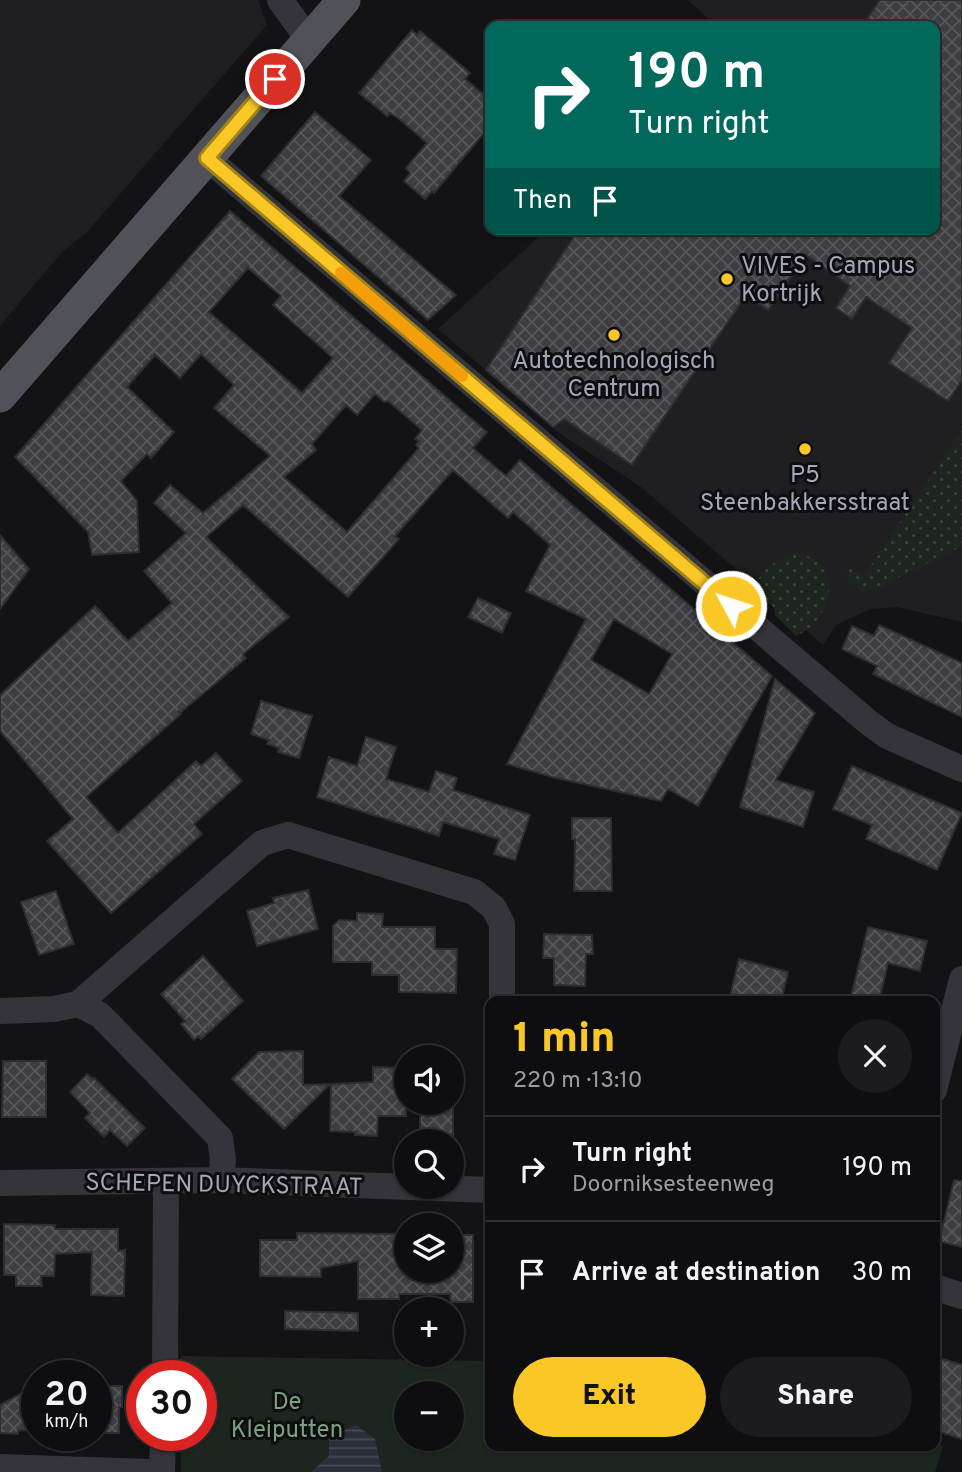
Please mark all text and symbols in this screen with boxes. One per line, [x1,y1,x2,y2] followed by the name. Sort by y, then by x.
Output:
[628,44,765,106] text: 190 m
[245,49,305,109] pin
[513,49,604,140] icon: right
[256,60,294,98] icon: arrive
[628,105,770,145] text: Turn right
[586,182,624,220] icon: arrive
[513,185,572,218] text: Then
[741,252,915,310] place label: VIVES - Campus Kortrijk
[719,271,735,287] marker: VIVES - Campus Kortrijk
[606,327,622,343] marker: Autotechnologisch Centrum
[512,347,716,405] place label: Autotechnologisch Centrum
[797,441,813,457] marker: P5 Steenbakkersstraat
[700,461,910,519] place label: P5 Steenbakkersstraat
[694,569,768,643] position arrow
[513,1014,616,1067] text: 1 min
[838,1019,912,1093] button: close
[394,1045,464,1451] map controls
[394,1045,464,1115] button: sound
[513,1067,643,1096] text: 220 m · 13:10
[394,1129,464,1199] button: search
[572,1138,692,1171] text: Turn right
[513,1150,551,1188] icon: right
[842,1152,912,1185] text: 190 m
[85,1169,363,1203] street label: SCHEPEN DUYCKSTRAAT
[572,1171,775,1200] text: Doorniksesteenweg
[394,1213,464,1283] button: layers
[513,1255,551,1293] icon: arrive
[572,1257,820,1290] text: Arrive at destination
[852,1257,912,1290] text: 30 m
[394,1297,464,1367] button: +
[513,1357,706,1437] button: Exit
[720,1357,912,1437] button: Share
[126,1360,217,1451] speed limit sign: 30
[44,1374,89,1418] text: 20
[394,1381,464,1451] button: −
[231,1388,343,1446] park label: De Kleiputten
[45,1411,88,1434] text: km/h

